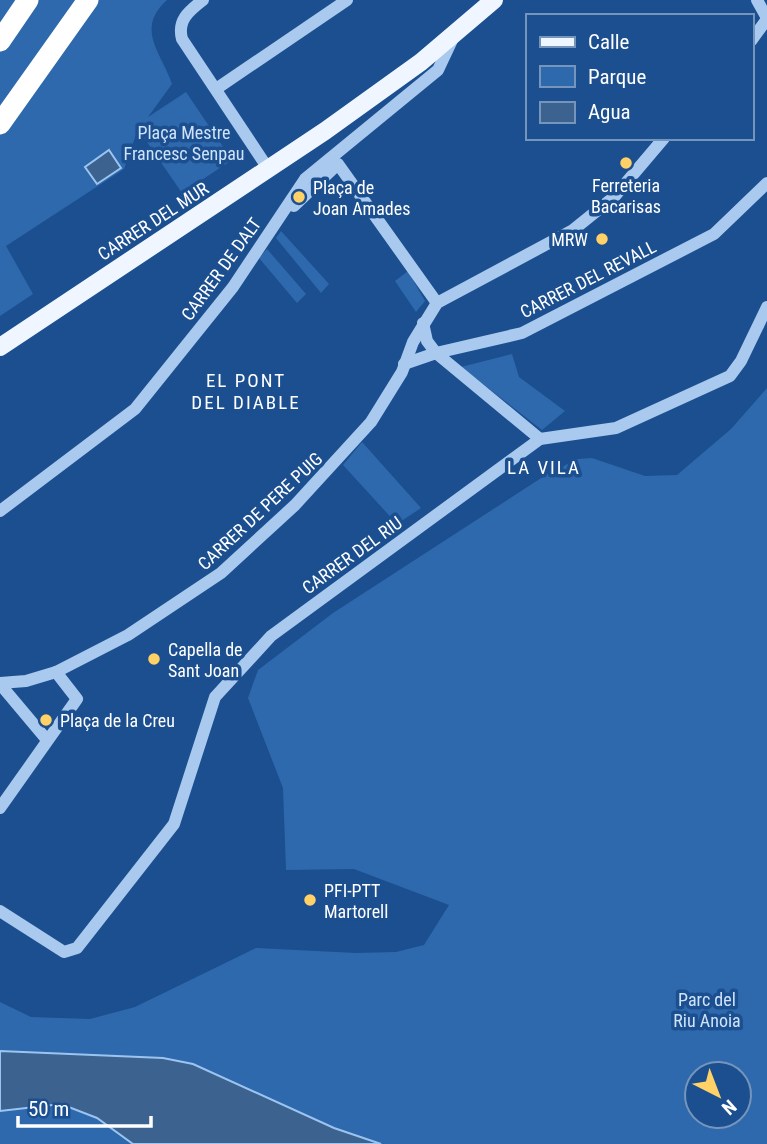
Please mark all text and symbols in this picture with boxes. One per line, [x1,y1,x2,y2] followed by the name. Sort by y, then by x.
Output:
[526,14,753,140] legend
[588,30,630,54] text: Calle
[588,65,646,89] text: Parque
[588,100,631,124] text: Agua
[124,122,245,164] park label: Plaça Mestre Francesc Senpau
[618,155,634,171] marker: Ferreteria Bacarisas
[591,175,661,217] place label: Ferreteria Bacarisas
[94,177,213,265] street label: CARRER DEL MUR
[313,177,410,219] place label: Plaça de Joan Amades
[291,189,307,205] marker: Plaça de Joan Amades
[177,214,265,324] street label: CARRER DE DALT
[551,229,588,250] place label: MRW
[594,231,610,247] marker: MRW
[517,235,660,322] street label: CARRER DEL REVALL
[191,369,301,414] district label: EL PONT DEL DIABLE
[193,448,327,574] street label: CARRER DE PERE PUIG
[507,456,581,479] district label: LA VILA
[298,512,406,598] street label: CARRER DEL RIU
[168,639,243,681] place label: Capella de Sant Joan
[146,651,162,667] marker: Capella de Sant Joan
[60,710,175,731] place label: Plaça de la Creu
[38,712,54,728] marker: Plaça de la Creu
[324,880,388,922] place label: PFI-PTT Martorell
[302,892,318,908] marker: PFI-PTT Martorell
[673,989,741,1031] park label: Parc del Riu Anoia
[683,1060,753,1130] north arrow
[18,1084,150,1128] scale bar
[717,1095,741,1120] text: N
[28,1097,69,1121] text: 50 m

